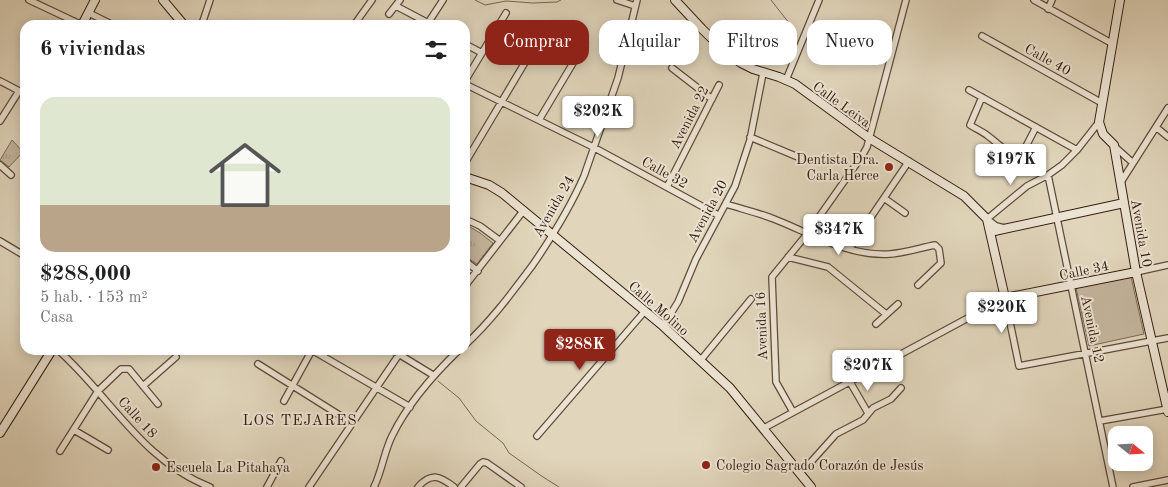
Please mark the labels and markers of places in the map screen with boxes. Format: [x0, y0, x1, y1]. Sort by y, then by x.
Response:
pin: $202K [563, 96, 633, 138]
pin: $197K [976, 144, 1046, 186]
place label: Dentista Dra. Carla Herce [796, 153, 879, 183]
marker: Dentista Dra. Carla Herce [883, 161, 895, 173]
pin: $347K [804, 214, 874, 256]
pin: $220K [967, 292, 1037, 334]
pin: $288K [545, 328, 615, 371]
pin: $207K [833, 350, 903, 392]
marker: Colegio Sagrado Corazón de Jesús [700, 459, 712, 471]
place label: Colegio Sagrado Corazón de Jesús [716, 459, 924, 473]
marker: Escuela La Pitahaya [150, 461, 162, 473]
place label: Escuela La Pitahaya [166, 461, 290, 475]

